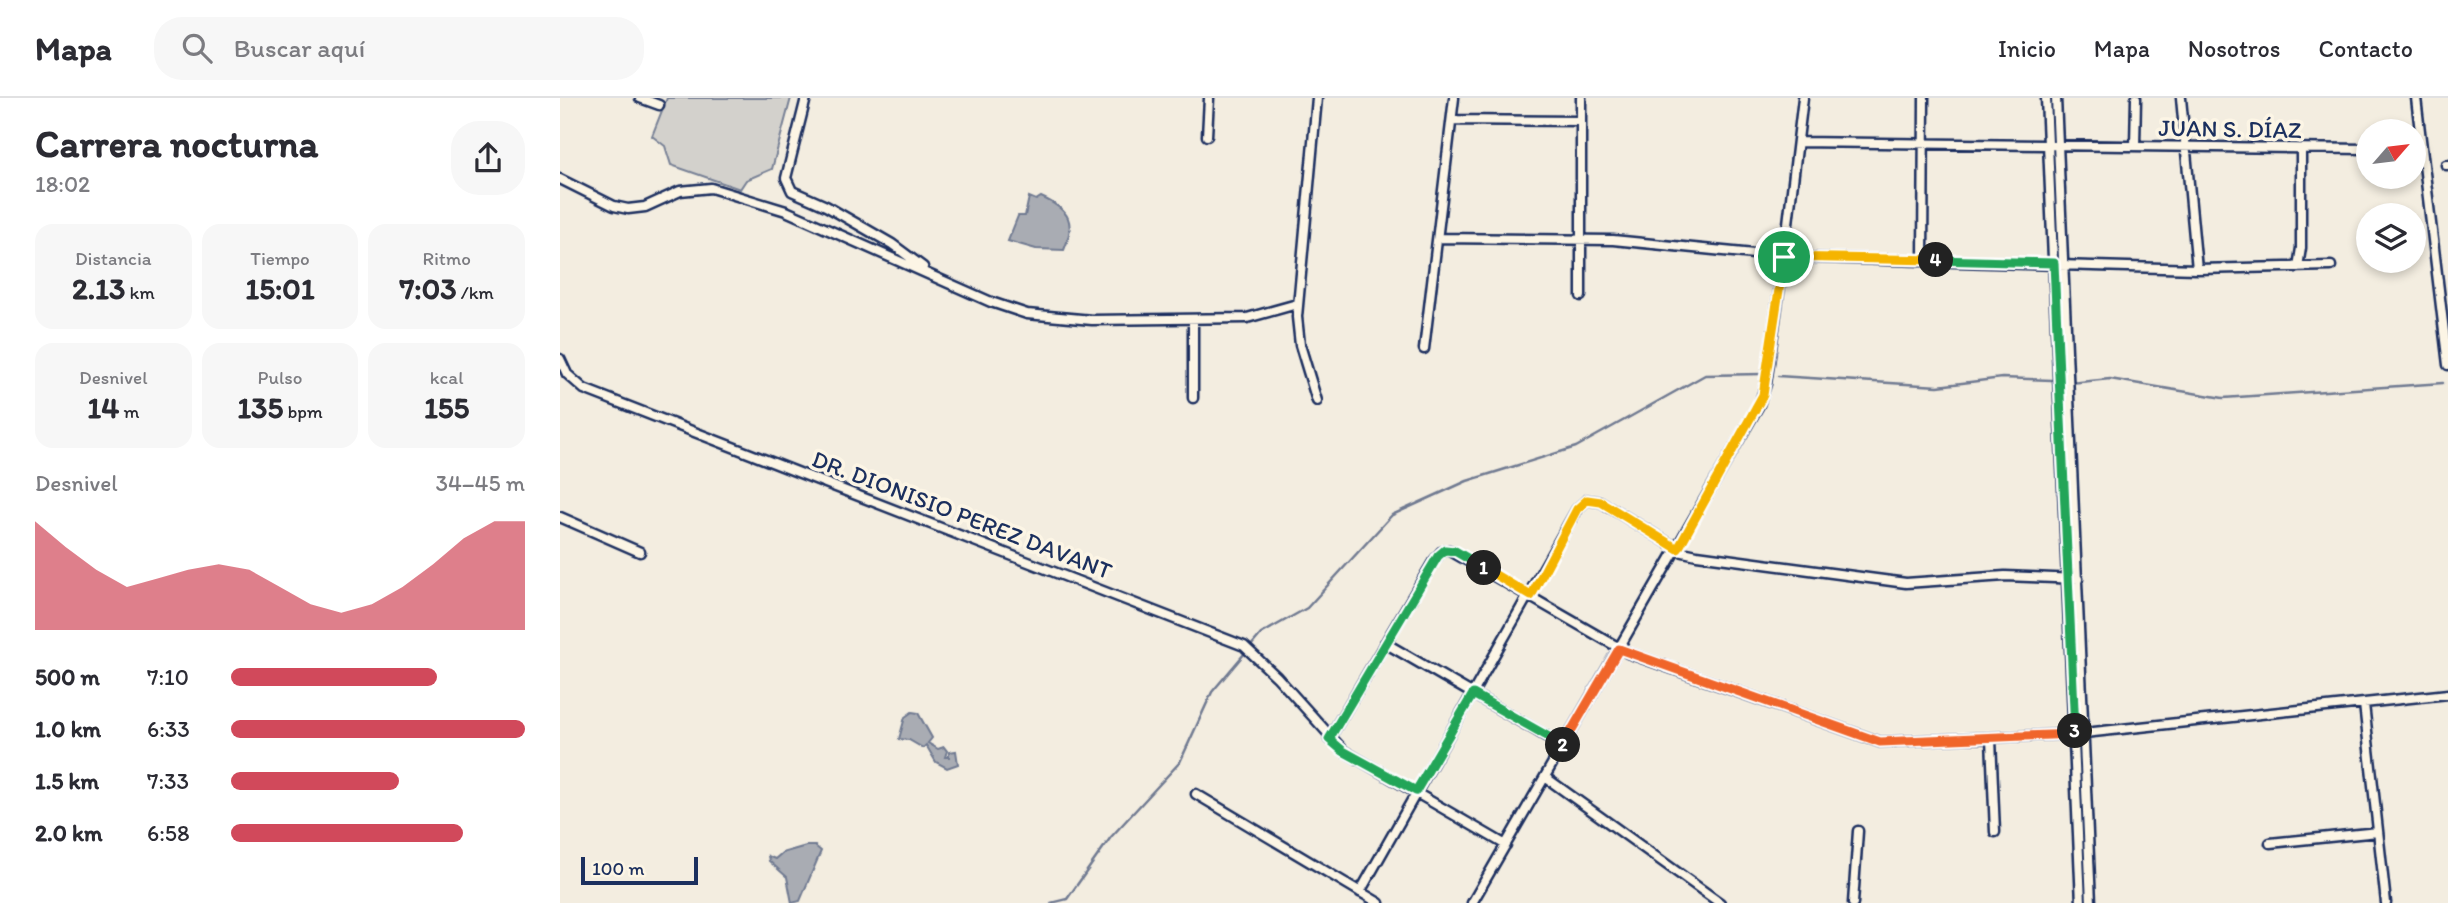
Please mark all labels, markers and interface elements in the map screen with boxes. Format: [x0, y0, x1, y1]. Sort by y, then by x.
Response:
search box [154, 17, 644, 80]
text: Mapa [35, 29, 112, 68]
icon: search [178, 29, 216, 67]
text: Buscar aquí [234, 32, 365, 64]
text: Inicio [1998, 34, 2056, 63]
text: Mapa [2094, 34, 2150, 63]
text: Nosotros [2188, 34, 2280, 63]
text: Contacto [2318, 34, 2413, 63]
street label: JUAN S. DÍAZ [2158, 113, 2302, 144]
north arrow [2356, 119, 2426, 189]
map controls [2356, 119, 2426, 273]
text: Carrera nocturna [35, 121, 318, 167]
button: share [451, 121, 525, 195]
text: 18:02 [35, 170, 90, 198]
button: layers [2356, 203, 2426, 273]
pin [1754, 227, 1814, 287]
icon: arrive [1765, 238, 1803, 276]
pin: 4 [1918, 242, 1954, 278]
text: Distancia [75, 247, 152, 270]
text: Tiempo [250, 247, 310, 270]
text: Ritmo [422, 247, 471, 270]
text: 4 [1930, 248, 1941, 271]
text: 2.13 [72, 270, 125, 307]
text: 15:01 [245, 270, 315, 307]
text: 7:03 [399, 270, 456, 307]
text: km [125, 281, 155, 304]
text: /km [456, 281, 494, 304]
text: Desnivel [79, 366, 148, 389]
text: Pulso [258, 366, 302, 389]
text: kcal [430, 366, 464, 389]
text: 14 [87, 389, 119, 426]
text: 135 [237, 389, 283, 426]
text: 155 [424, 389, 469, 426]
text: m [119, 400, 139, 423]
text: bpm [283, 400, 323, 423]
street label: DR. DIONISIO PEREZ DAVANT [808, 444, 1117, 585]
text: Desnivel [35, 469, 118, 497]
text: 34–45 m [435, 469, 525, 497]
pin: 1 [1466, 550, 1502, 586]
text: 1 [1479, 556, 1488, 579]
text: 500 m [35, 663, 100, 691]
text: 7:10 [147, 663, 189, 691]
pin: 3 [2058, 714, 2092, 748]
text: 1.0 km [35, 715, 101, 743]
text: 6:33 [147, 715, 190, 743]
text: 3 [2069, 719, 2080, 742]
pin: 2 [1546, 728, 1580, 762]
text: 2 [1558, 733, 1568, 756]
text: 1.5 km [35, 767, 99, 795]
text: 7:33 [147, 767, 189, 795]
text: 2.0 km [35, 819, 103, 847]
text: 6:58 [147, 819, 189, 847]
scale bar [581, 854, 698, 886]
text: 100 m [592, 857, 644, 880]

